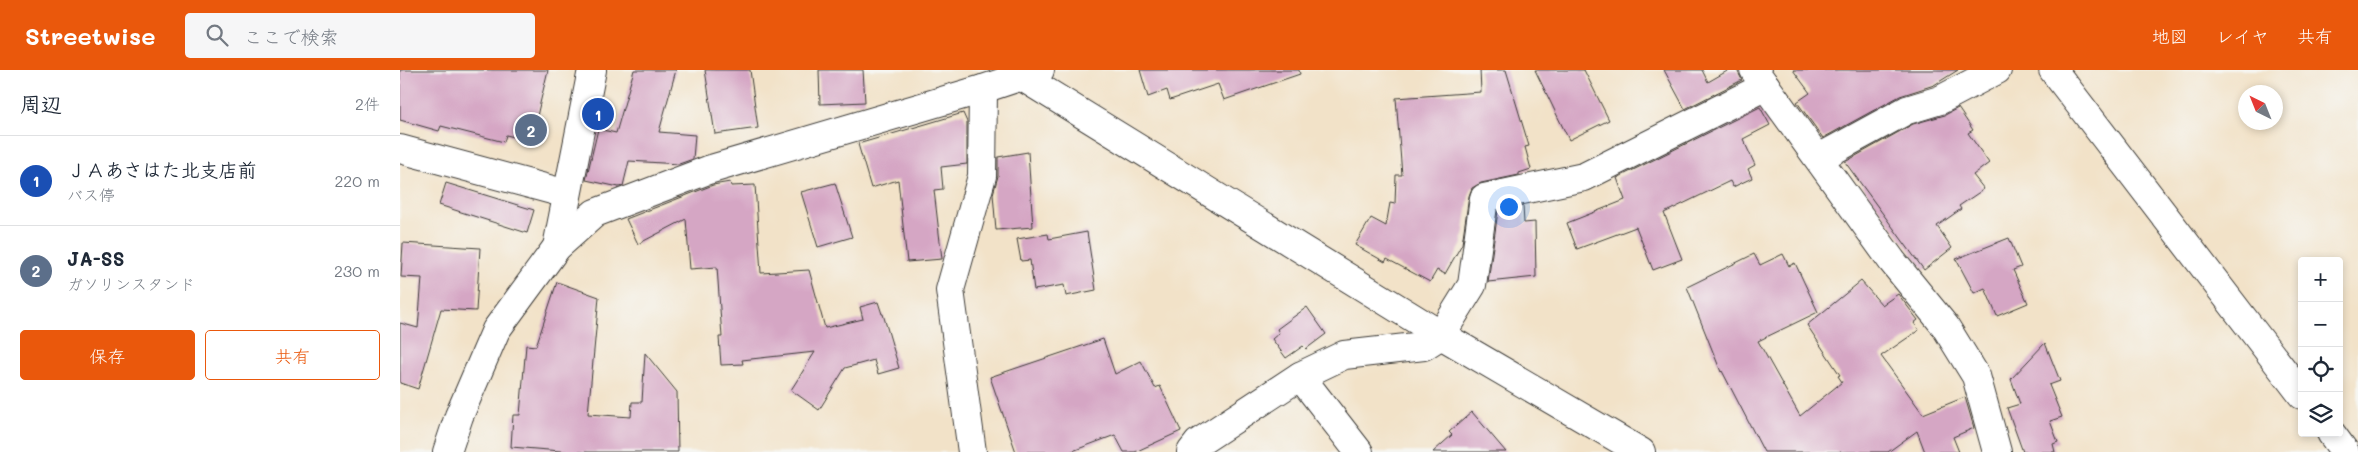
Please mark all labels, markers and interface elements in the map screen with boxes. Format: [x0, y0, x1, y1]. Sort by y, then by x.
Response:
search box [185, 13, 535, 58]
text: Streetwise [25, 20, 155, 51]
icon: search [203, 21, 231, 49]
text: ここで検索 [243, 24, 338, 49]
text: 地図 [2152, 24, 2188, 48]
text: レイヤ [2216, 24, 2269, 48]
text: 共有 [2297, 24, 2333, 48]
north arrow [2238, 85, 2283, 130]
text: 周辺 [20, 90, 62, 117]
text: 2件 [355, 93, 380, 114]
pin: 1 [582, 95, 614, 133]
pin: 2 [515, 111, 547, 149]
text: ＪＡあさはた北支店前 [67, 157, 256, 182]
text: 1 [32, 170, 40, 191]
text: 220 m [334, 170, 380, 191]
text: バス停 [67, 184, 115, 205]
your location [1496, 194, 1522, 220]
text: JA-SS [67, 246, 125, 271]
map controls [2298, 257, 2343, 437]
button: + [2298, 257, 2343, 302]
text: 2 [32, 260, 40, 281]
text: 230 m [334, 260, 380, 281]
text: ガソリンスタンド [67, 273, 195, 294]
button: − [2298, 302, 2343, 347]
button: 保存 [20, 330, 195, 380]
button: 共有 [205, 330, 380, 380]
button: locate [2298, 347, 2343, 392]
button: layers [2298, 392, 2343, 437]

